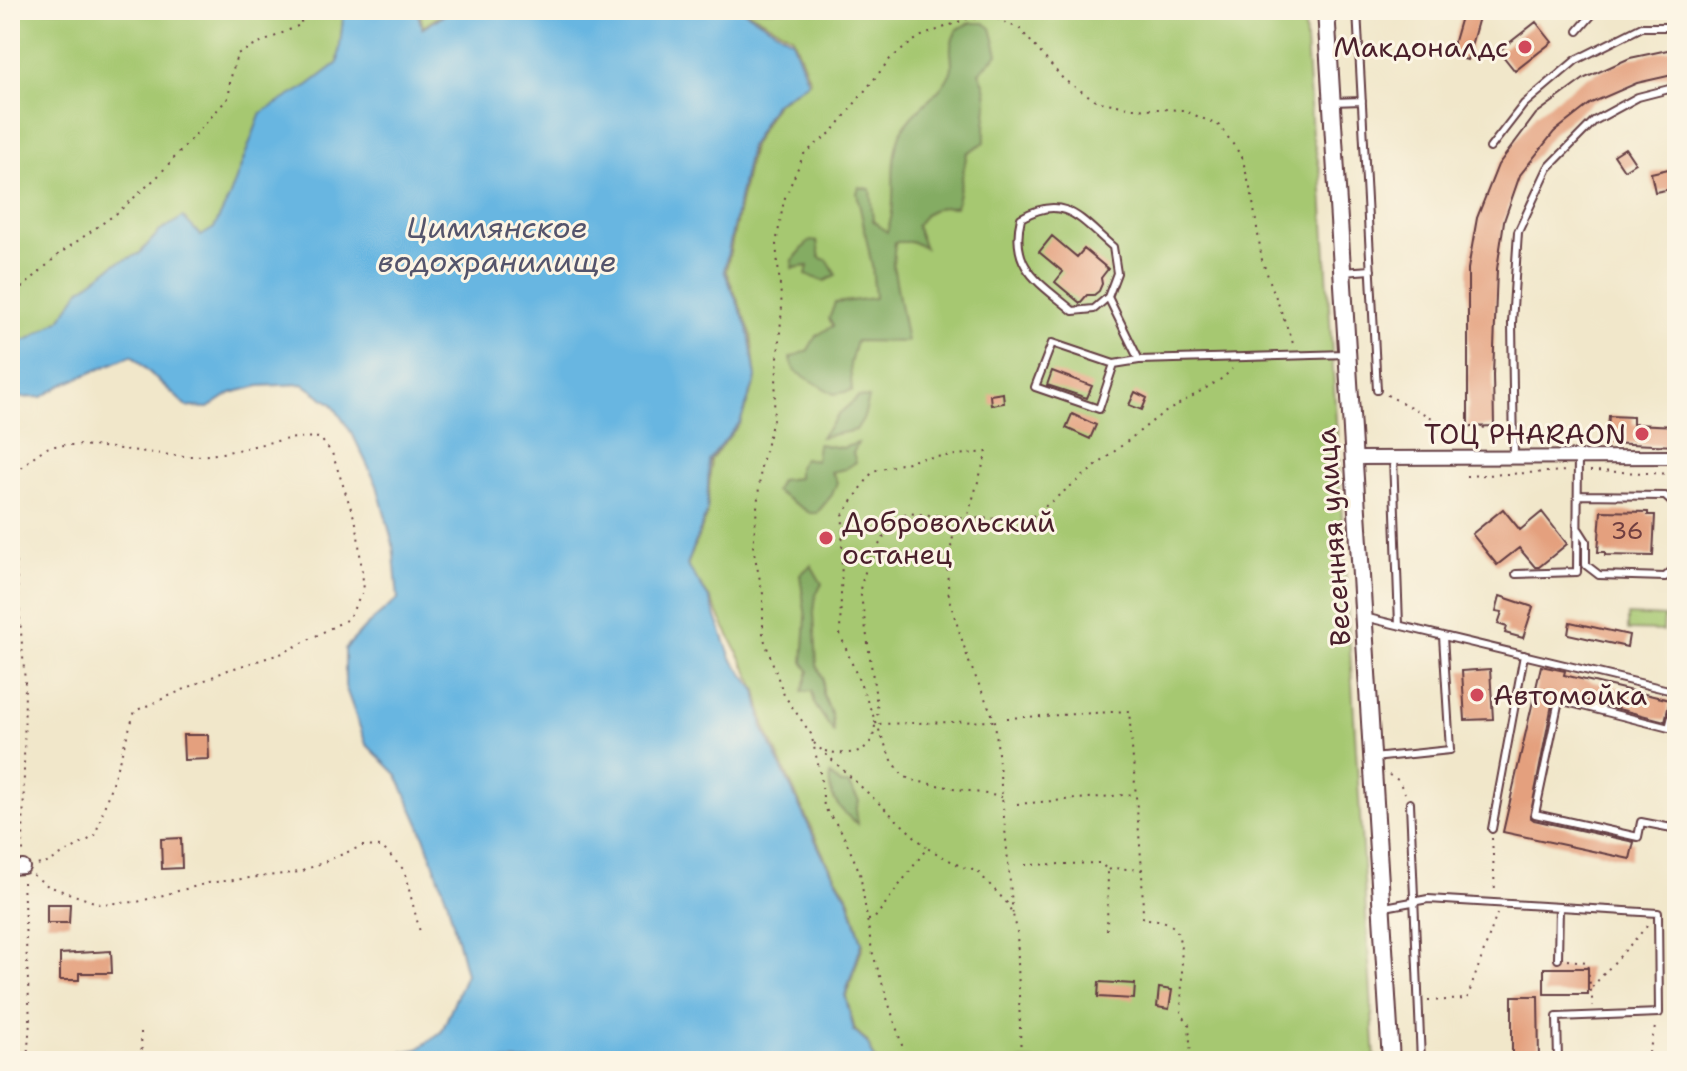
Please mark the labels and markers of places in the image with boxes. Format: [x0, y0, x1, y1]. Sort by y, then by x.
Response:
place label: Макдоналдс [1333, 28, 1509, 66]
marker: Макдоналдс [1516, 38, 1534, 56]
place label: ТОЦ PHARAON [1424, 415, 1626, 453]
marker: ТОЦ PHARAON [1633, 425, 1651, 443]
place label: Добровольский останец [842, 503, 1055, 573]
marker: Добровольский останец [817, 529, 835, 547]
place label: Автомойка [1493, 676, 1647, 714]
marker: Автомойка [1468, 686, 1486, 704]

